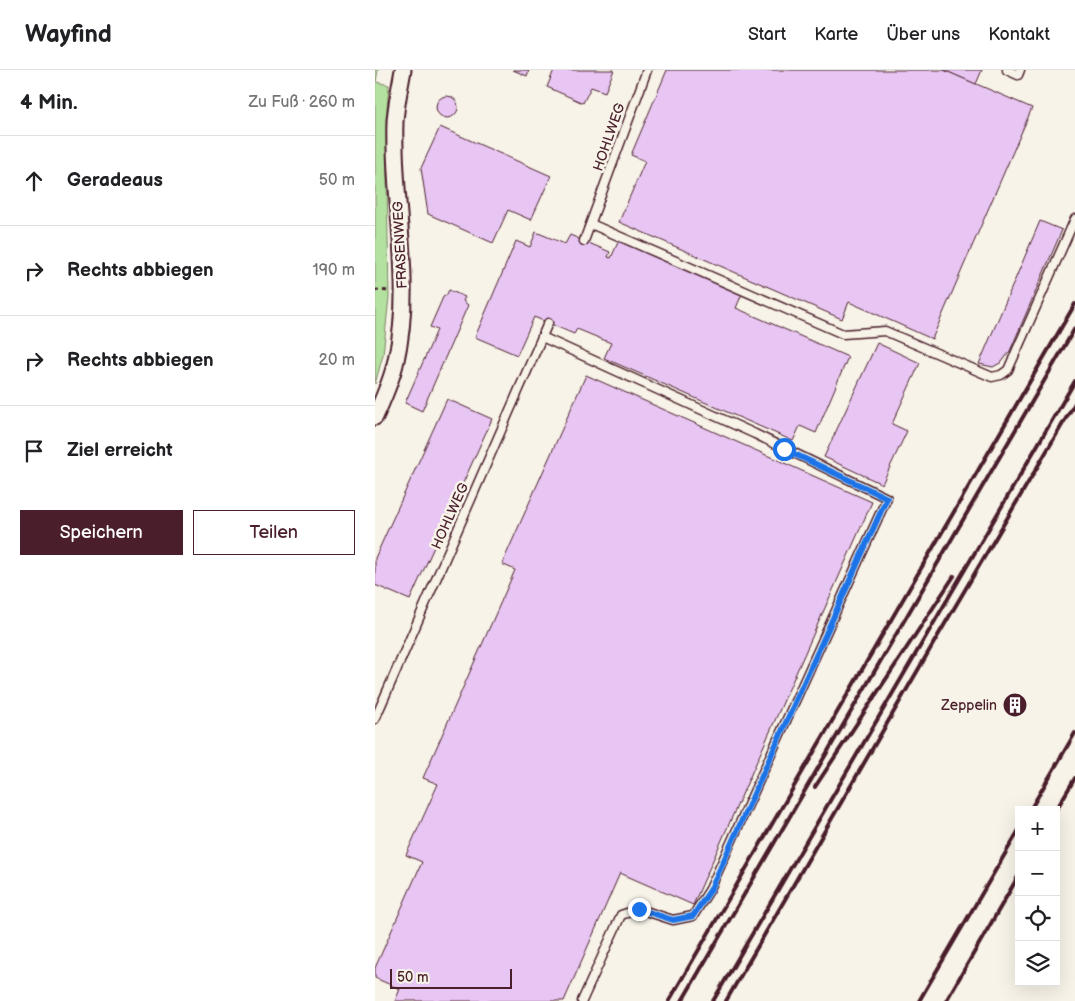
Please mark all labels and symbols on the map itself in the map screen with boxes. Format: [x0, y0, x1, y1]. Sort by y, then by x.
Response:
street label: HOHLWEG [589, 100, 629, 173]
street label: FRASENWEG [389, 200, 411, 289]
route start [773, 438, 796, 461]
street label: HOHLWEG [428, 480, 472, 552]
building icon: Zeppelin [1002, 692, 1028, 718]
place label: Zeppelin [940, 697, 997, 714]
route end [628, 898, 651, 921]
scale bar [390, 966, 513, 989]

